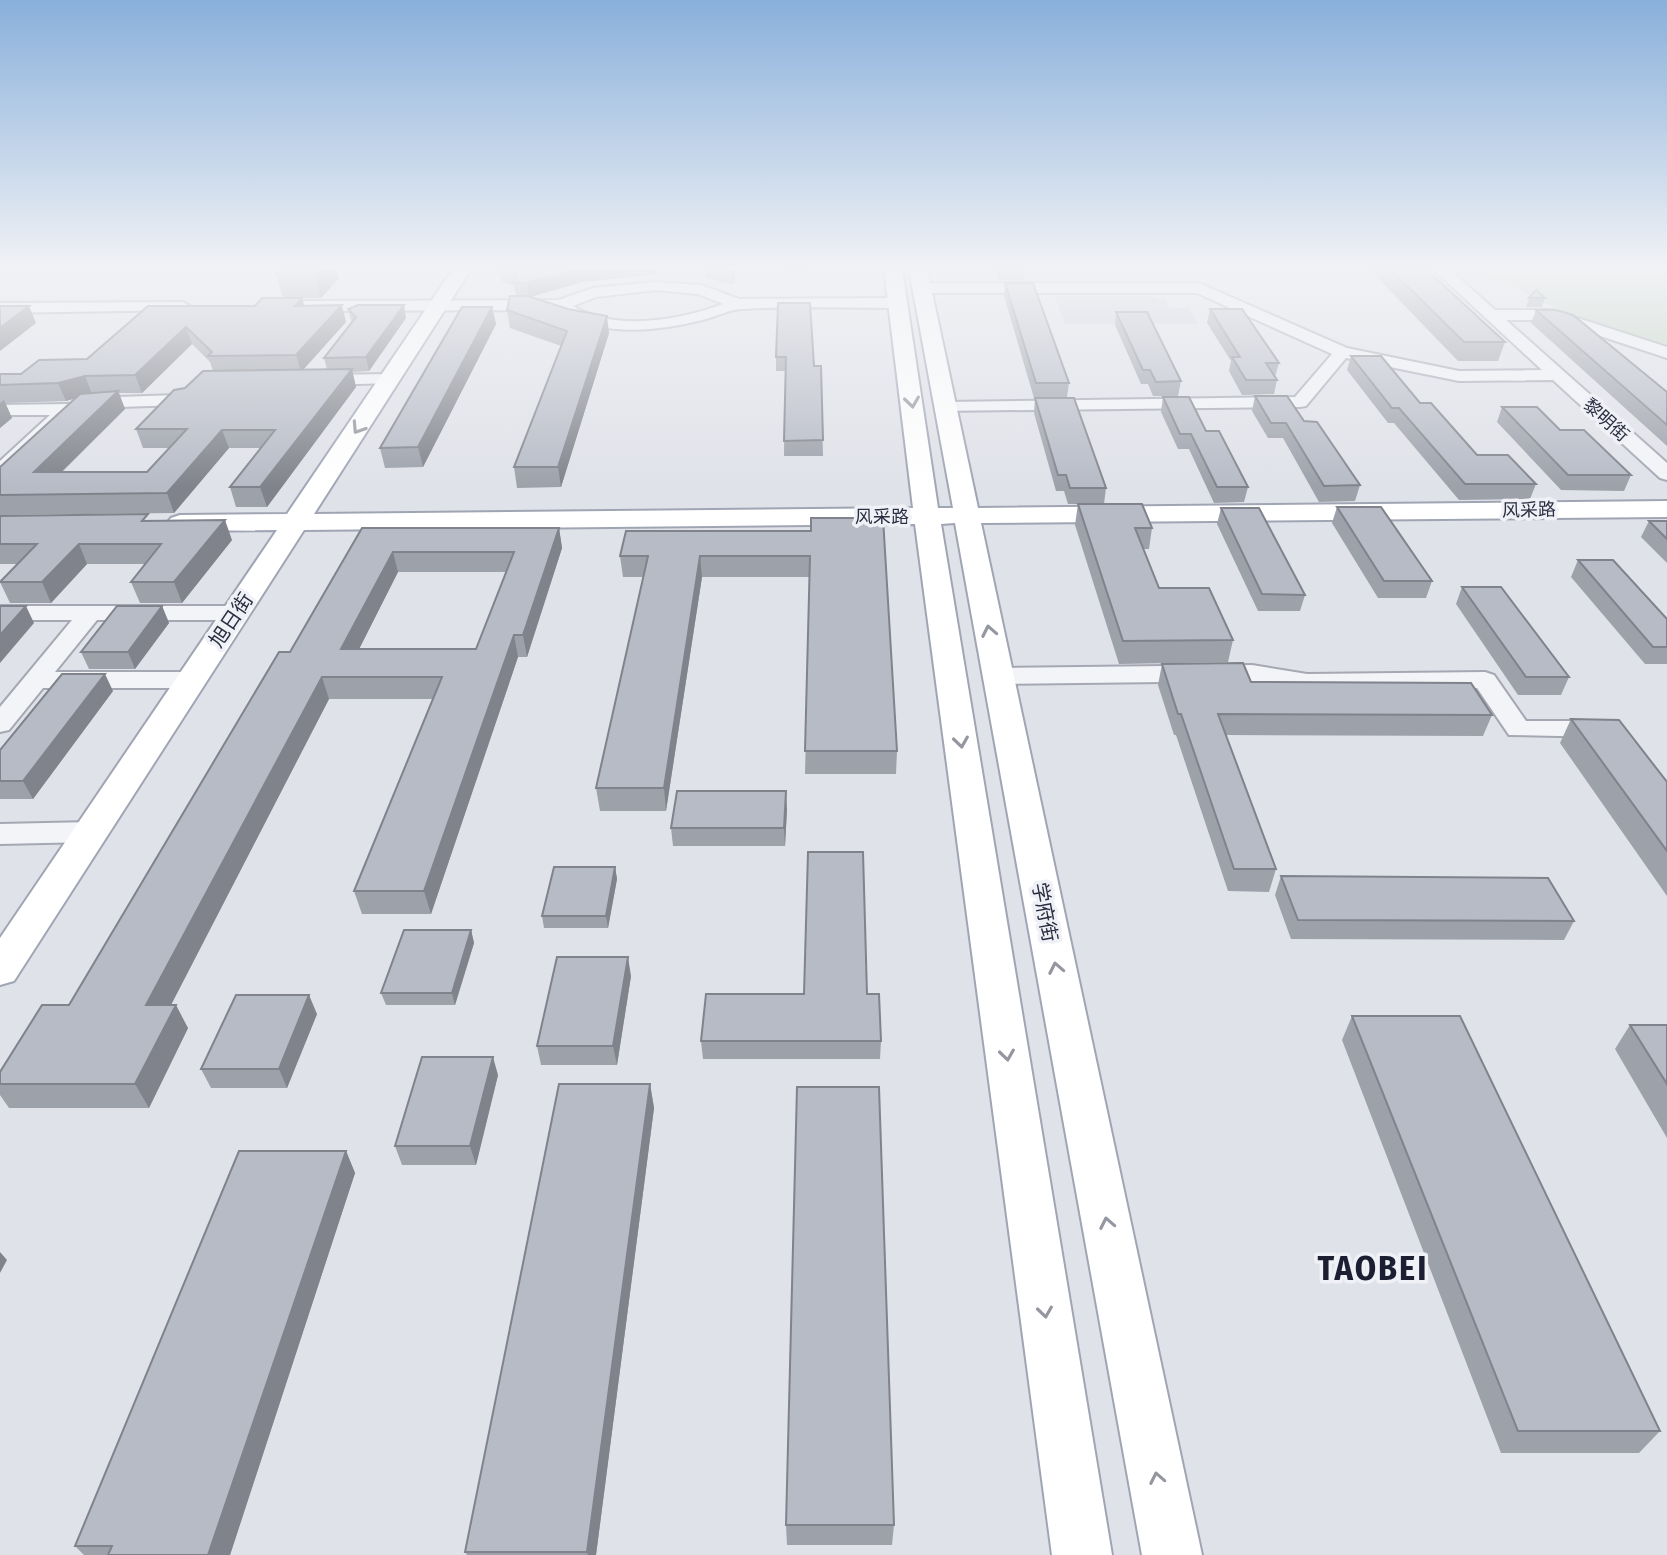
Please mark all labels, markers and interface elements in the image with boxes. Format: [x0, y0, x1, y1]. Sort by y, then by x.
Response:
street label: 黎明街 [1579, 394, 1633, 446]
one-way arrow [903, 396, 920, 409]
one-way arrow [353, 420, 368, 434]
street label: 风采路 [1502, 499, 1556, 521]
street label: 风采路 [855, 506, 909, 528]
street label: 旭日街 [204, 588, 258, 652]
one-way arrow [981, 625, 998, 638]
one-way arrow [952, 735, 969, 749]
street label: 学府街 [1027, 880, 1063, 944]
one-way arrow [1048, 962, 1065, 976]
one-way arrow [998, 1048, 1015, 1062]
one-way arrow [1099, 1217, 1116, 1230]
district label: TAOBEI [1318, 1248, 1428, 1289]
one-way arrow [1036, 1305, 1053, 1319]
one-way arrow [1149, 1472, 1166, 1486]

